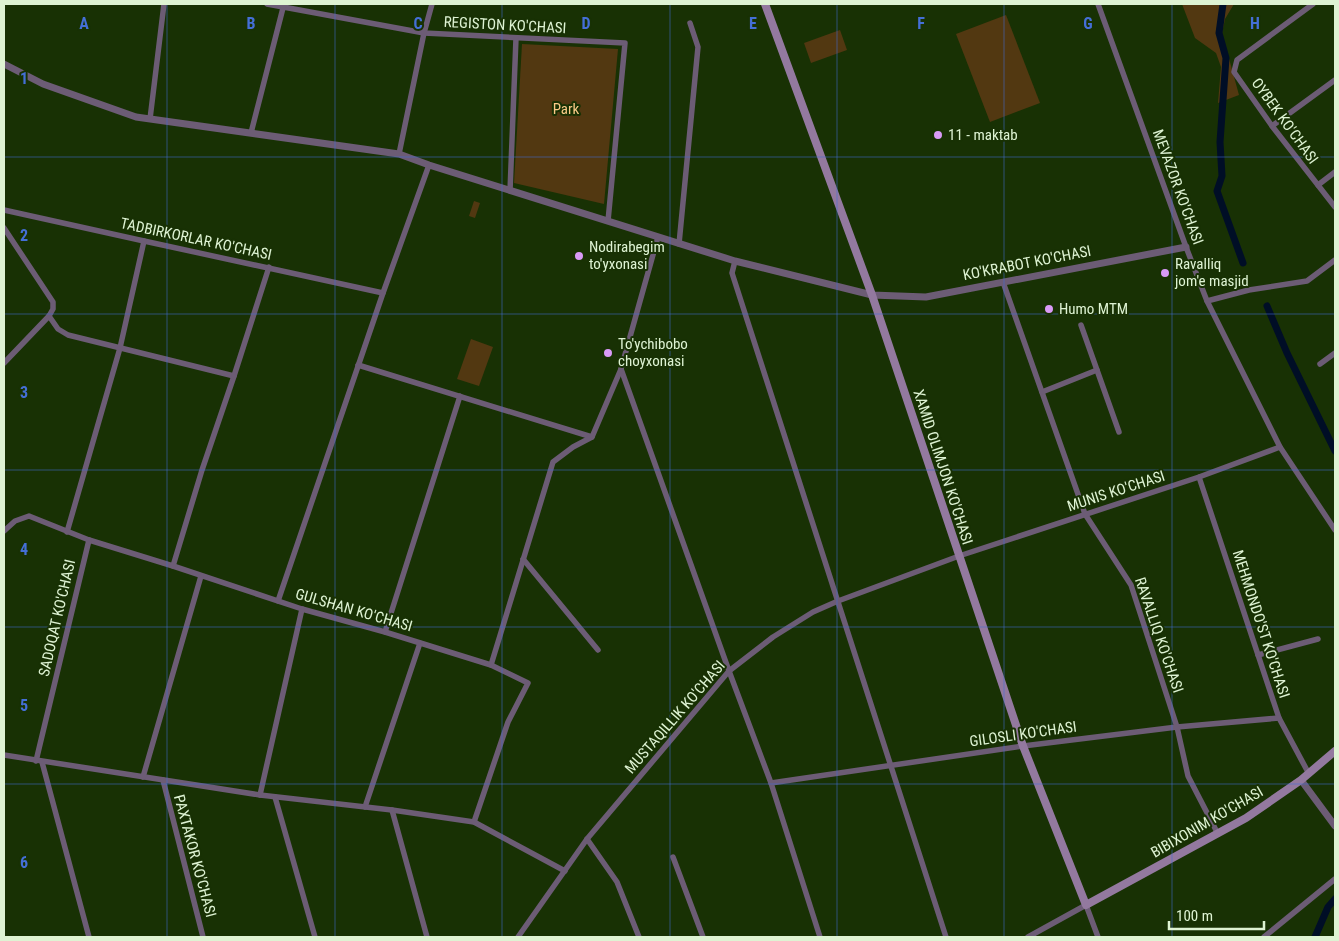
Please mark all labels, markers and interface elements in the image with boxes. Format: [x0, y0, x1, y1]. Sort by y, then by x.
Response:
street label: REGISTON KO'CHASI [443, 13, 567, 37]
text: A [79, 14, 89, 33]
text: B [247, 14, 256, 33]
text: C [413, 14, 423, 33]
text: D [581, 14, 591, 33]
text: E [749, 14, 757, 33]
text: F [917, 14, 925, 33]
text: G [1083, 14, 1093, 33]
text: H [1250, 14, 1260, 33]
text: 1 [20, 69, 28, 88]
street label: OYBEK KO'CHASI [1248, 75, 1322, 167]
park label: Park [553, 100, 580, 118]
place label: 11 - maktab [948, 126, 1018, 144]
street label: MEVAZOR KO'CHASI [1149, 127, 1207, 247]
marker: 11 - maktab [932, 129, 944, 141]
street label: TADBIRKORLAR KO'CHASI [119, 214, 273, 264]
text: 2 [20, 226, 28, 245]
place label: Nodirabegim to'yxonasi [589, 238, 665, 273]
street label: KO'KRABOT KO'CHASI [961, 242, 1093, 284]
marker: Nodirabegim to'yxonasi [573, 250, 585, 262]
place label: Ravalliq jom'e masjid [1174, 255, 1249, 290]
marker: Ravalliq jom'e masjid [1159, 267, 1171, 279]
place label: Humo MTM [1059, 300, 1128, 318]
marker: Humo MTM [1043, 303, 1055, 315]
place label: To'ychibobo choyxonasi [618, 335, 688, 370]
marker: To'ychibobo choyxonasi [602, 347, 614, 359]
text: 3 [20, 383, 28, 402]
street label: XAMID OLIMJON KO'CHASI [909, 387, 977, 547]
street label: MUNIS KO'CHASI [1065, 467, 1167, 515]
text: 4 [20, 540, 28, 559]
street label: MEHMONDO'ST KO'CHASI [1229, 548, 1293, 700]
street label: SADOQAT KO'CHASI [35, 558, 79, 678]
street label: RAVALLIQ KO'CHASI [1131, 575, 1187, 695]
street label: GULSHAN KO'CHASI [293, 585, 415, 635]
street label: MUSTAQILLIK KO'CHASI [621, 657, 729, 777]
text: 5 [20, 696, 28, 715]
street label: GILOSLI KO'CHASI [968, 718, 1078, 750]
street label: BIBIXONIM KO'CHASI [1148, 783, 1266, 861]
street label: PAXTAKOR KO'CHASI [170, 793, 220, 919]
text: 6 [20, 853, 28, 872]
scale bar [1169, 898, 1264, 930]
text: 100 m [1176, 907, 1213, 925]

